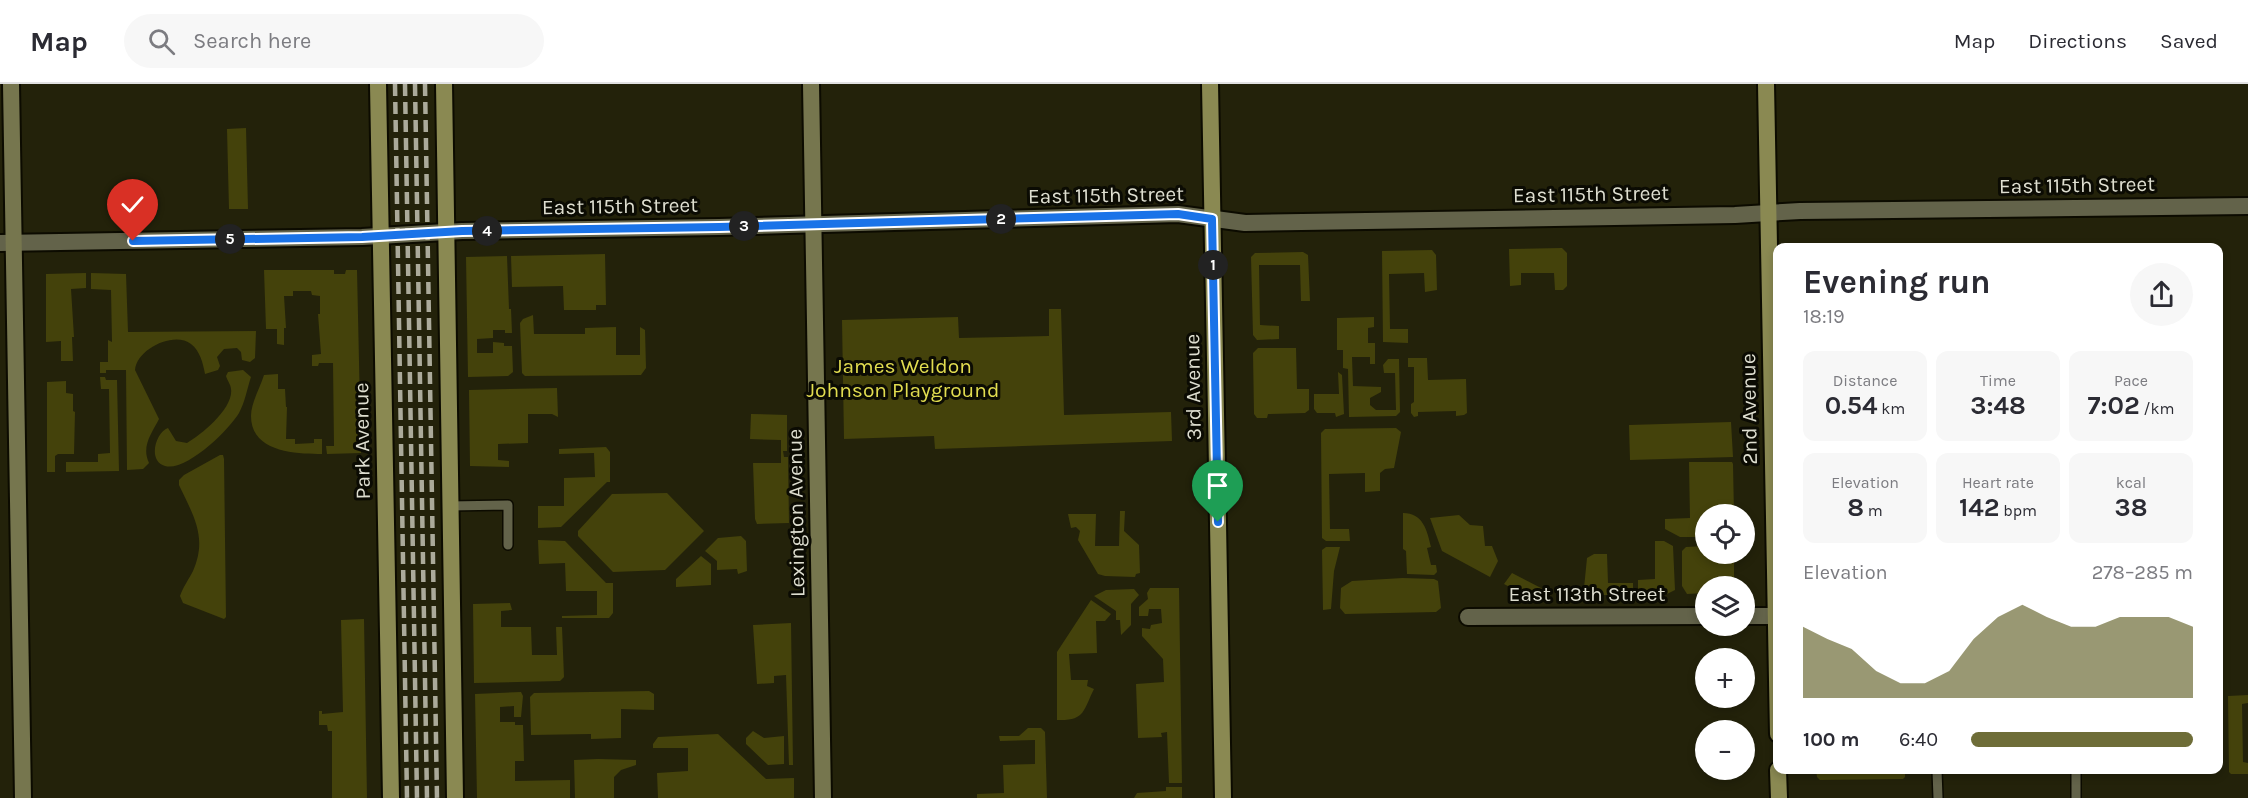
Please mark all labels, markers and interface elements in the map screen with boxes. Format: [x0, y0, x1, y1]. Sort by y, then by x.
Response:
search box [124, 14, 544, 68]
text: Map [30, 25, 88, 58]
icon: search [145, 25, 178, 58]
text: Search here [193, 28, 311, 54]
text: Map [1954, 29, 1995, 53]
text: Directions [2028, 29, 2127, 53]
text: Saved [2160, 29, 2218, 53]
street label: East 115th Street [1999, 172, 2155, 198]
pin [107, 179, 158, 241]
street label: East 115th Street [1513, 181, 1669, 207]
street label: East 115th Street [1028, 182, 1184, 208]
icon: check [116, 188, 149, 221]
street label: East 115th Street [542, 193, 698, 219]
pin: 2 [986, 204, 1016, 234]
text: 2 [996, 209, 1006, 228]
pin: 3 [729, 211, 759, 241]
pin: 4 [472, 216, 502, 246]
text: 3 [739, 216, 749, 235]
text: 4 [482, 221, 492, 240]
pin: 5 [215, 224, 245, 254]
text: 5 [225, 229, 235, 248]
pin: 1 [1198, 250, 1228, 280]
text: 1 [1210, 255, 1216, 274]
text: Evening run [1803, 263, 1991, 301]
button: share [2130, 263, 2193, 326]
text: 18:19 [1803, 305, 1845, 328]
street label: 3rd Avenue [1180, 334, 1206, 440]
street label: 2nd Avenue [1736, 353, 1762, 465]
park label: James Weldon Johnson Playground [807, 354, 999, 402]
text: Distance [1833, 371, 1897, 390]
text: Time [1980, 371, 2016, 390]
text: Pace [2114, 371, 2148, 390]
street label: Park Avenue [349, 382, 375, 500]
text: 0.54 [1825, 390, 1877, 421]
text: 3:48 [1970, 390, 2026, 421]
text: 7:02 [2088, 390, 2140, 421]
text: km [1877, 399, 1905, 418]
text: /km [2140, 399, 2174, 418]
street label: Lexington Avenue [783, 429, 809, 597]
pin [1192, 460, 1243, 522]
icon: arrive [1201, 469, 1234, 502]
text: Elevation [1831, 473, 1899, 492]
text: Heart rate [1962, 473, 2034, 492]
text: kcal [2116, 473, 2146, 492]
text: 8 [1847, 492, 1864, 523]
text: 142 [1959, 492, 1999, 523]
text: 38 [2115, 492, 2147, 523]
text: m [1864, 501, 1883, 520]
text: bpm [1999, 501, 2037, 520]
map controls [1695, 504, 1755, 780]
button: locate [1695, 504, 1755, 564]
text: Elevation [1803, 561, 1888, 584]
text: 278–285 m [2092, 561, 2193, 584]
button: layers [1695, 576, 1755, 636]
street label: East 113th Street [1509, 582, 1665, 606]
button: + [1695, 648, 1755, 708]
button: − [1695, 720, 1755, 780]
text: 100 m [1803, 728, 1859, 751]
text: 6:40 [1899, 728, 1938, 751]

